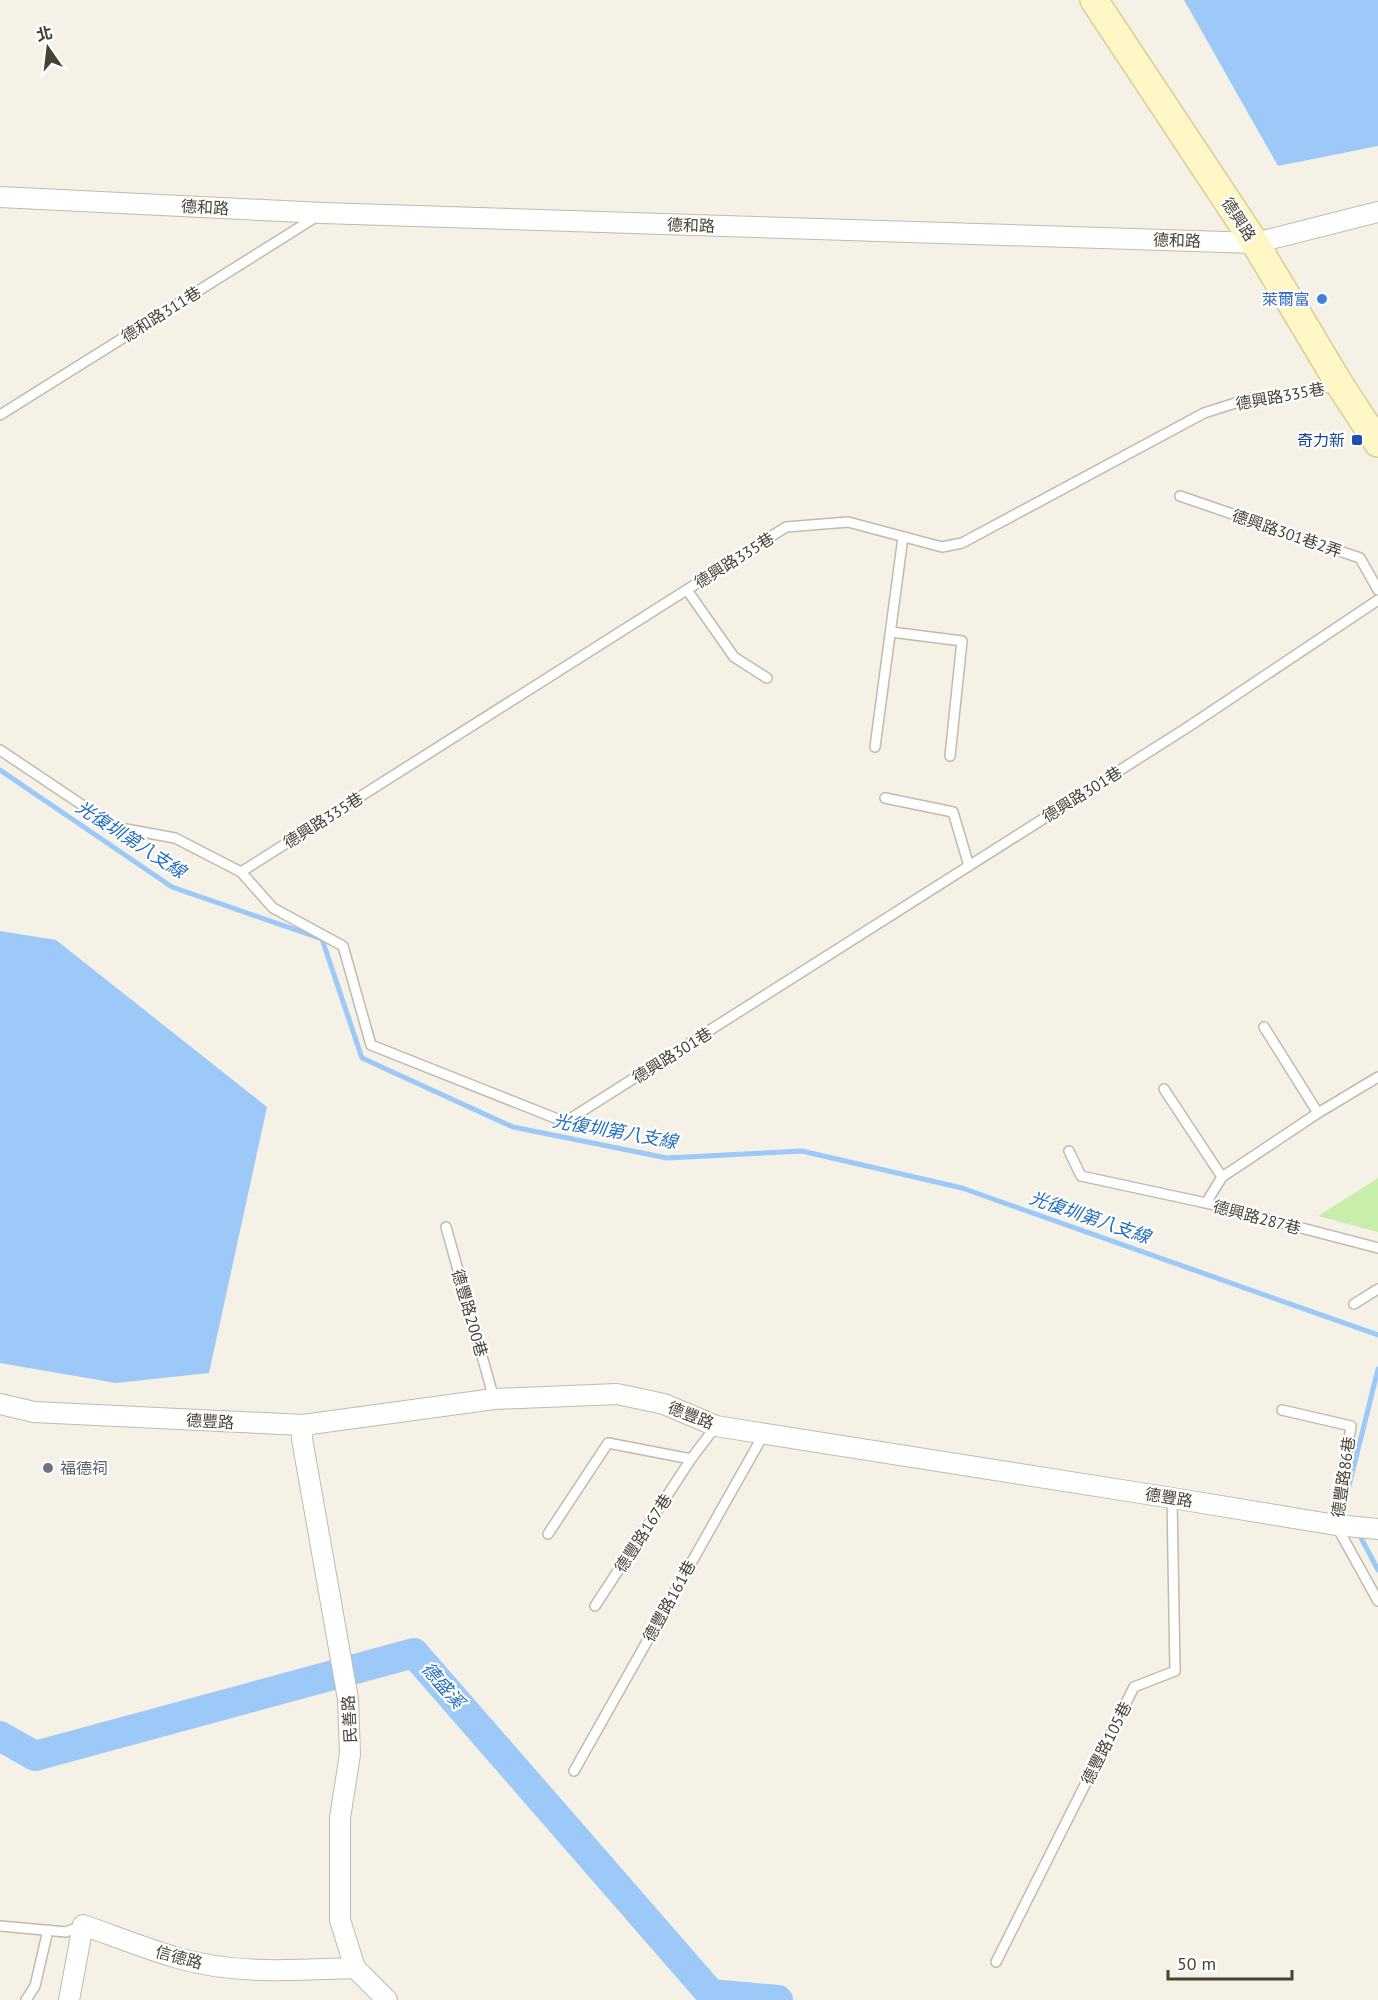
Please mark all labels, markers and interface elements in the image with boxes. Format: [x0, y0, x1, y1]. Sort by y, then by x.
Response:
north arrow [18, 18, 78, 78]
text: 北 [34, 22, 55, 45]
street label: 德興路 [1218, 193, 1260, 245]
street label: 德和路 [181, 196, 229, 218]
street label: 德和路 [667, 214, 715, 236]
street label: 德和路 [1153, 229, 1201, 251]
street label: 德和路311巷 [117, 282, 205, 346]
place label: 萊爾富 [1262, 289, 1310, 309]
marker: 萊爾富 [1315, 292, 1329, 306]
street label: 德興路335巷 [1234, 378, 1326, 414]
place label: 奇力新 [1297, 430, 1345, 450]
marker: 奇力新 [1350, 433, 1364, 447]
street label: 德興路301巷2弄 [1229, 505, 1345, 561]
street label: 德興路335巷 [690, 528, 778, 592]
street label: 德興路301巷 [1038, 762, 1126, 826]
street label: 德興路335巷 [279, 788, 367, 852]
water label: 光復圳第八支線 [72, 795, 192, 884]
street label: 德興路301巷 [628, 1023, 716, 1087]
water label: 光復圳第八支線 [551, 1109, 681, 1154]
water label: 光復圳第八支線 [1027, 1186, 1155, 1249]
street label: 德興路287巷 [1211, 1196, 1303, 1238]
street label: 德豐路200巷 [448, 1267, 492, 1359]
street label: 德豐路 [665, 1397, 717, 1433]
street label: 德豐路 [186, 1410, 234, 1432]
street label: 德豐路86巷 [1327, 1435, 1359, 1519]
place label: 福德祠 [60, 1458, 108, 1478]
marker: 福德祠 [41, 1461, 55, 1475]
street label: 德豐路 [1144, 1483, 1194, 1511]
street label: 德豐路167巷 [610, 1490, 676, 1576]
street label: 德豐路161巷 [638, 1557, 700, 1645]
water label: 德盛溪 [417, 1657, 471, 1715]
street label: 民善路 [338, 1695, 360, 1743]
street label: 德豐路105巷 [1077, 1698, 1135, 1788]
street label: 信德路 [153, 1941, 205, 1973]
scale bar [1168, 1943, 1292, 1981]
text: 50 m [1177, 1952, 1216, 1975]

